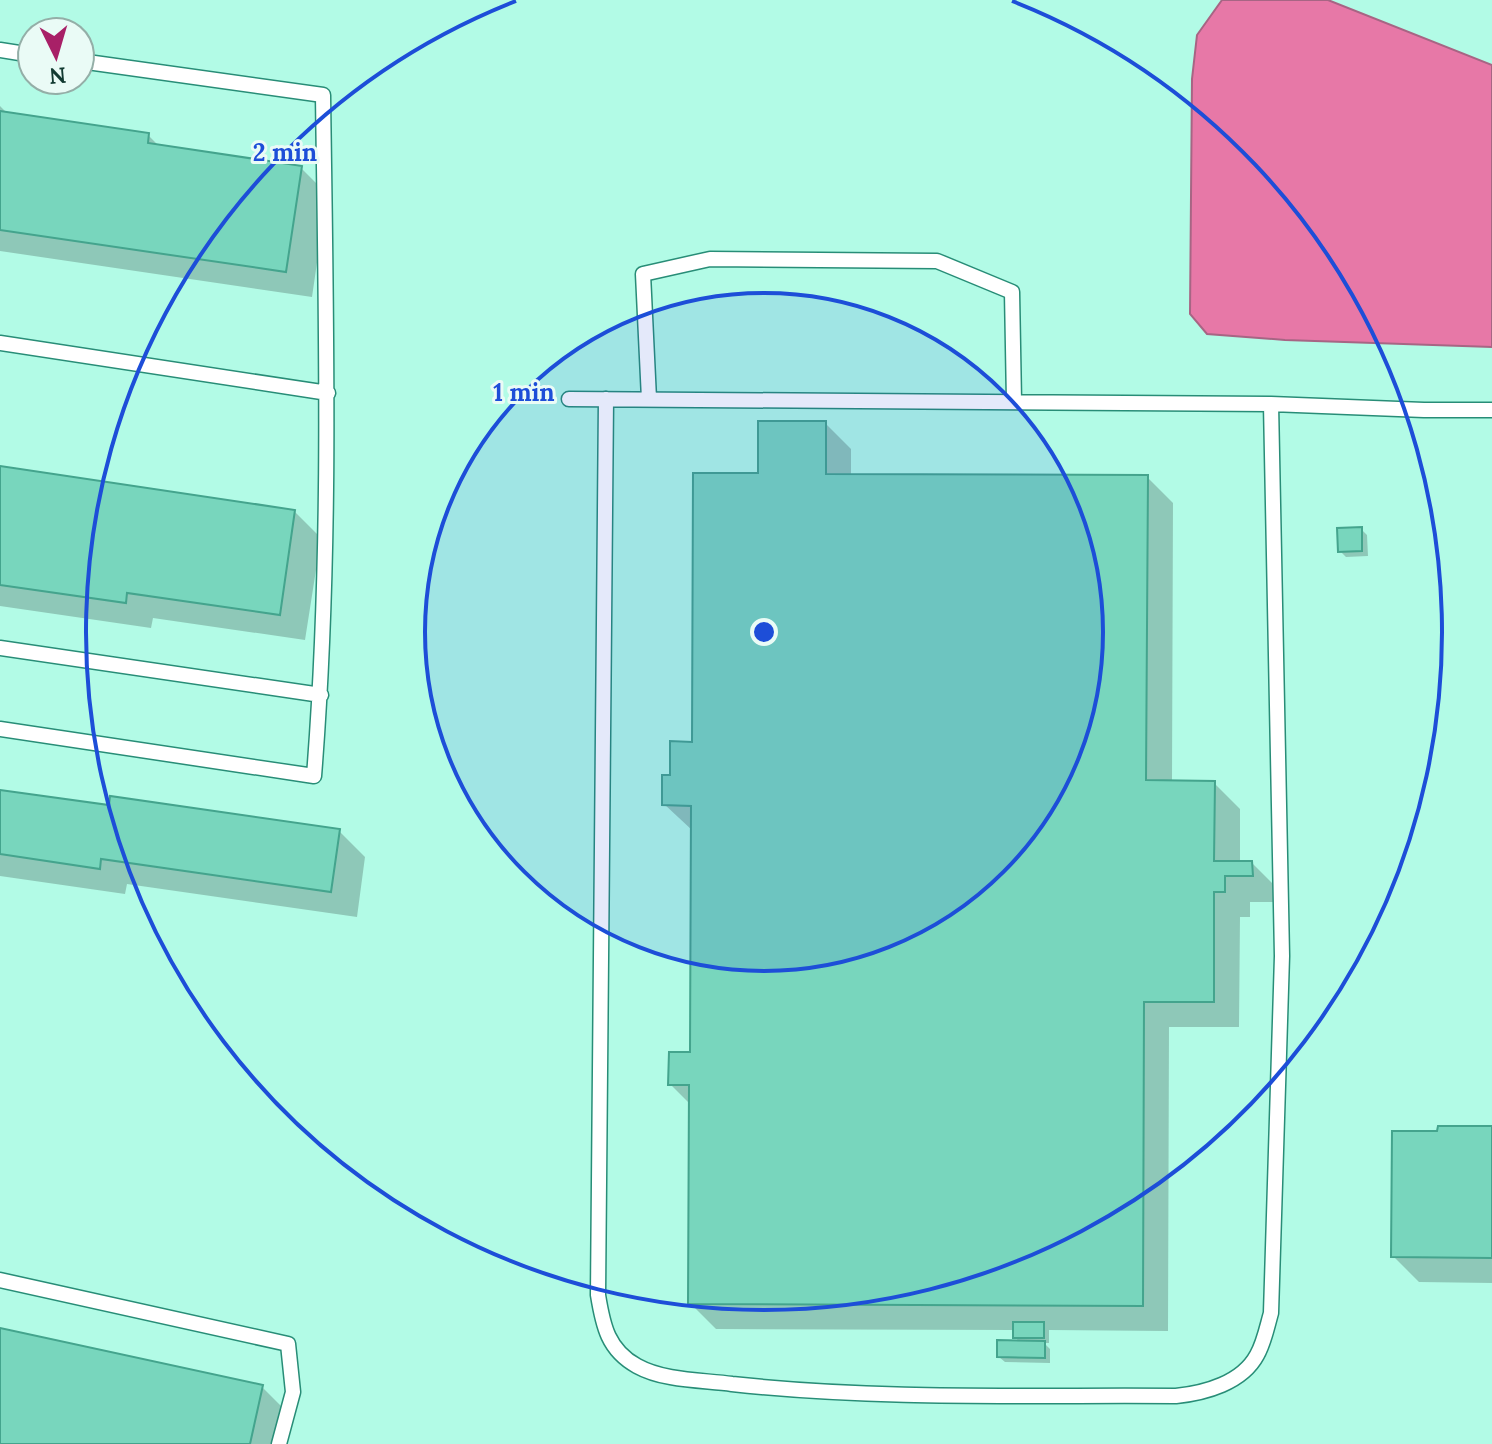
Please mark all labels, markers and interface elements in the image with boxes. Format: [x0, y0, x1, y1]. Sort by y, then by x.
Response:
north arrow [16, 16, 96, 96]
text: N [48, 61, 67, 91]
text: 2 min [253, 137, 317, 168]
text: 1 min [493, 377, 555, 408]
centre of rings [750, 618, 778, 646]

